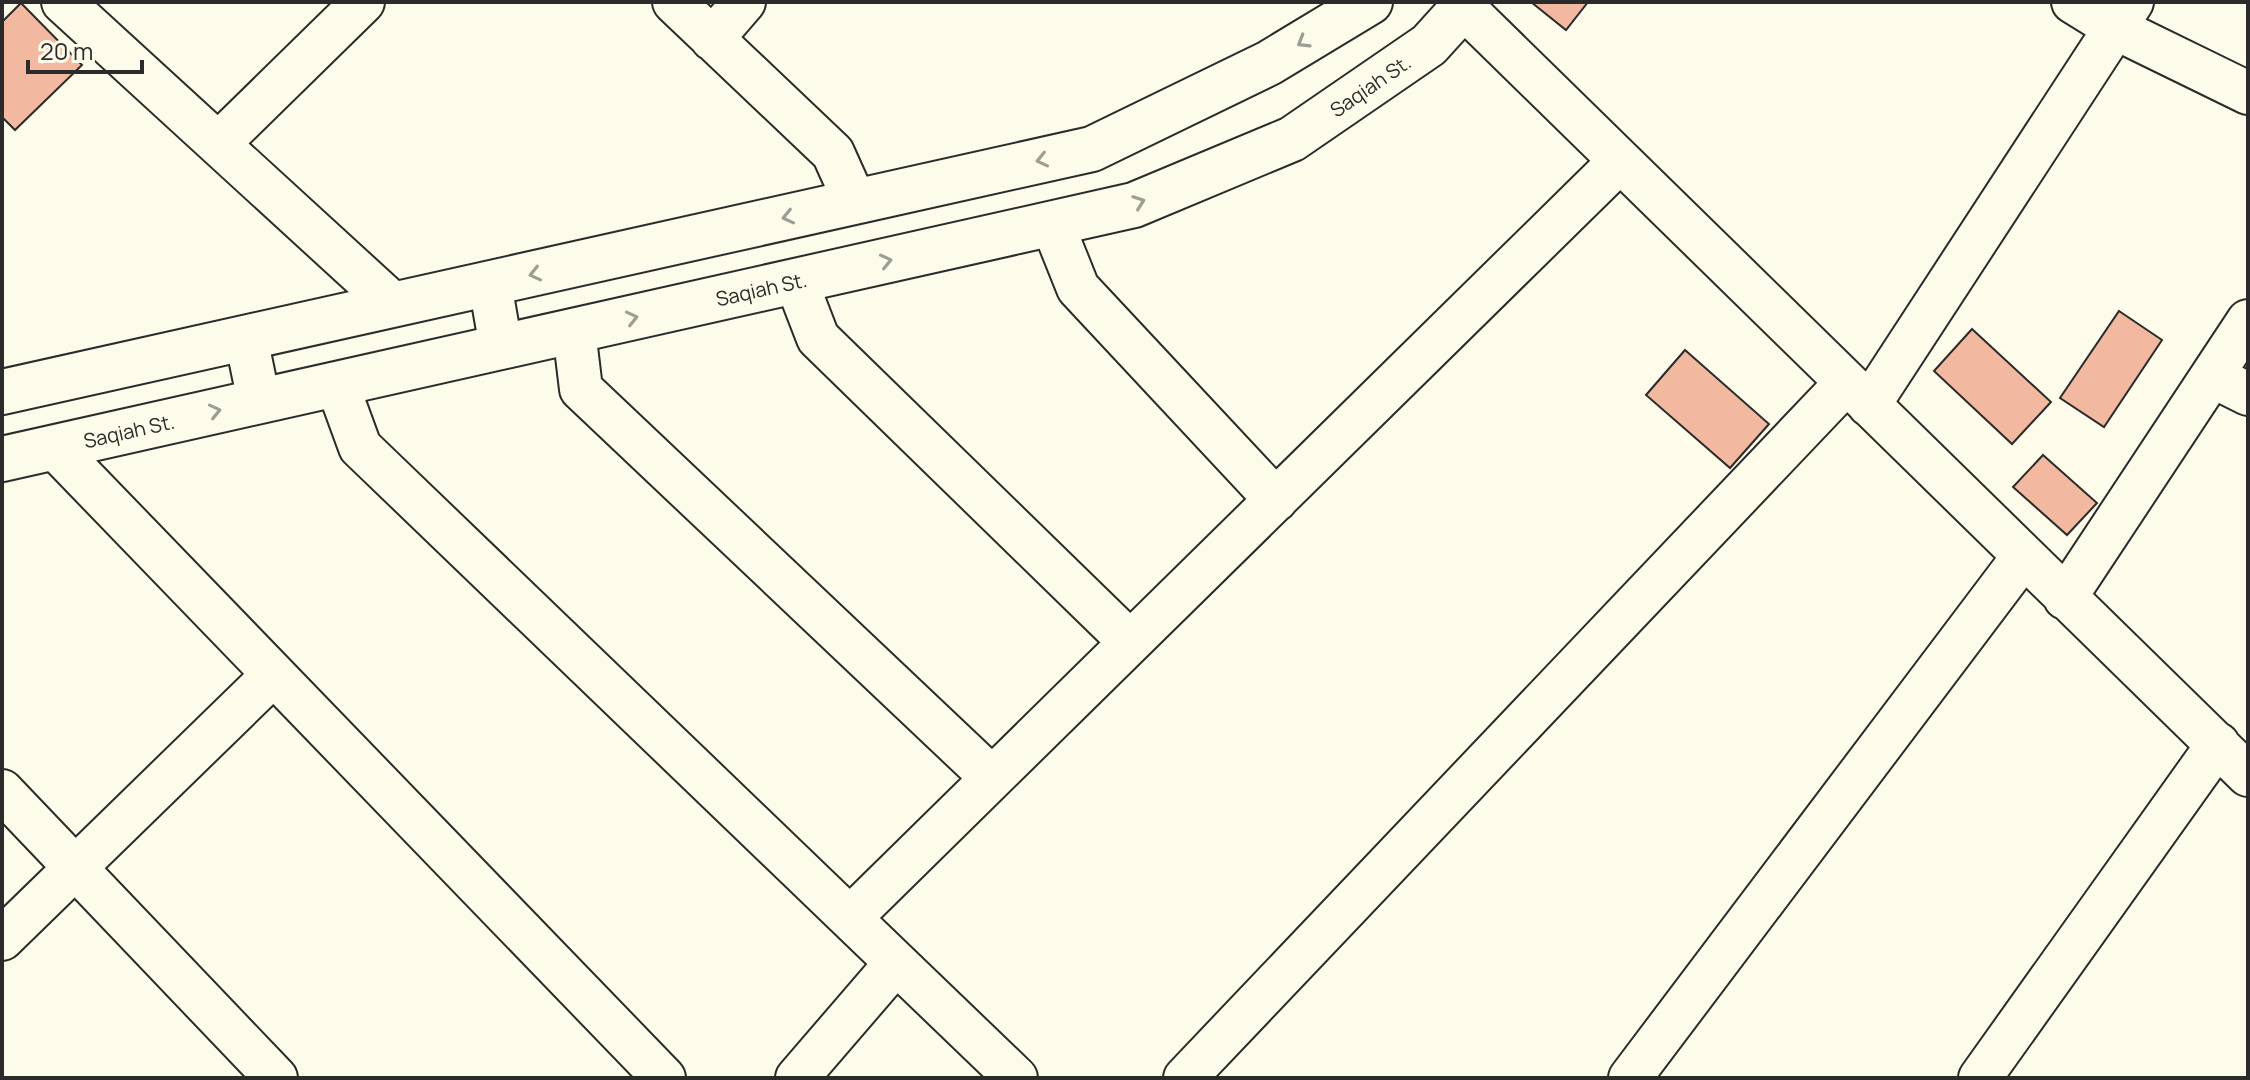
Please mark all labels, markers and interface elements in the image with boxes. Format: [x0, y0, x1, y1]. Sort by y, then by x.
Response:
scale bar [28, 24, 142, 74]
one-way arrow [1297, 33, 1312, 48]
text: 20 m [40, 34, 93, 67]
street label: Saqiah St. [1324, 48, 1416, 123]
one-way arrow [1036, 151, 1049, 168]
one-way arrow [1131, 195, 1145, 212]
one-way arrow [782, 208, 796, 225]
one-way arrow [879, 253, 892, 270]
one-way arrow [528, 265, 542, 282]
street label: Saqiah St. [713, 265, 809, 312]
one-way arrow [625, 310, 639, 327]
one-way arrow [207, 403, 221, 420]
street label: Saqiah St. [81, 407, 177, 454]

